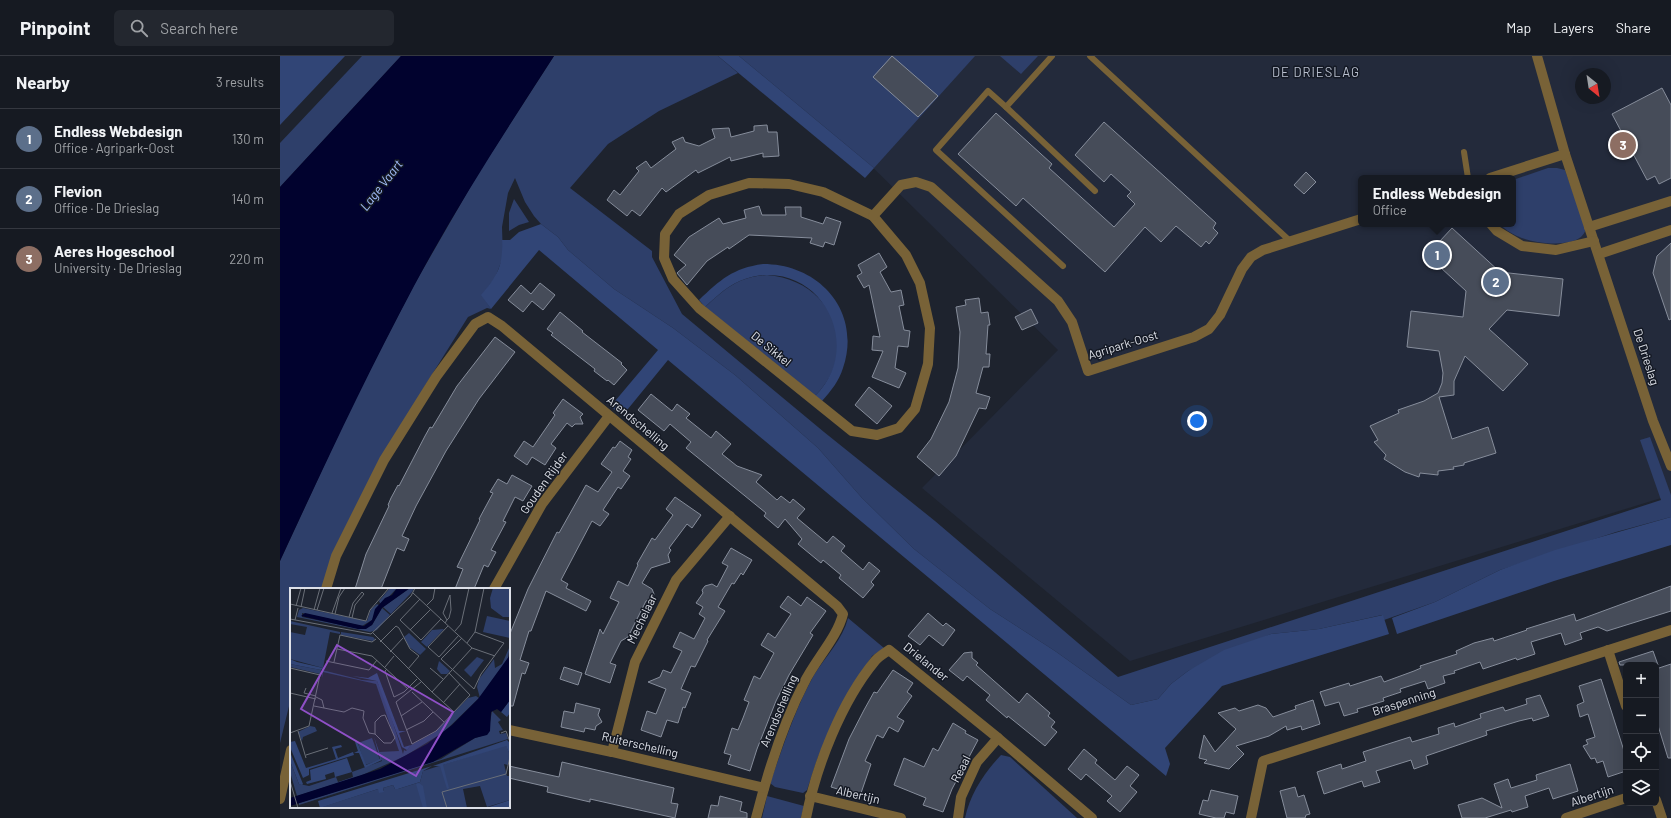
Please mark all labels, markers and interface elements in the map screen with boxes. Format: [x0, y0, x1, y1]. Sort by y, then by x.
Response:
search box [114, 10, 394, 46]
text: Pinpoint [20, 16, 90, 39]
icon: search [128, 17, 150, 39]
text: Search here [160, 19, 238, 37]
text: Map [1506, 19, 1531, 36]
text: Layers [1553, 19, 1594, 36]
text: Share [1616, 19, 1651, 36]
district label: DE DRIESLAG [1272, 64, 1360, 80]
north arrow [1575, 68, 1611, 104]
text: Nearby [16, 72, 70, 92]
text: 3 results [216, 74, 264, 90]
text: Endless Webdesign [54, 122, 182, 140]
pin: 3 [1610, 130, 1636, 160]
text: 1 [27, 131, 31, 147]
text: 130 m [232, 131, 264, 147]
text: Office · Agripark-Oost [54, 140, 175, 156]
water label: Lage Vaart [356, 156, 406, 214]
popup [1358, 175, 1516, 227]
text: Flevion [54, 182, 102, 200]
text: Endless Webdesign [1373, 184, 1501, 202]
text: 2 [25, 191, 33, 207]
text: 140 m [232, 191, 264, 207]
text: Office · De Drieslag [54, 200, 159, 216]
text: Office [1373, 202, 1407, 218]
pin: 1 [1424, 240, 1450, 270]
text: Aeres Hogeschool [54, 242, 174, 260]
text: 3 [25, 251, 33, 267]
text: 220 m [229, 251, 264, 267]
text: University · De Drieslag [54, 260, 182, 276]
pin: 2 [1483, 267, 1509, 297]
street label: Agripark-Oost [1086, 327, 1159, 361]
street label: De Drieslag [1631, 327, 1663, 387]
street label: De Sikkel [749, 328, 794, 369]
street label: Arendschelling [605, 392, 673, 452]
your location [1187, 411, 1207, 431]
street label: Gouden Rijder [517, 448, 570, 516]
inset map [290, 588, 510, 808]
street label: Mechelaar [623, 591, 659, 646]
street label: Drielander [901, 639, 952, 684]
map controls [1623, 662, 1659, 806]
button: + [1623, 662, 1659, 698]
street label: Arendschelling [757, 672, 800, 749]
street label: Braspenning [1370, 684, 1437, 718]
button: − [1623, 698, 1659, 734]
street label: Ruiterschelling [601, 728, 680, 760]
button: locate [1623, 734, 1659, 770]
street label: Reaal [947, 753, 973, 784]
button: layers [1623, 770, 1659, 806]
street label: Albertijn [835, 782, 881, 806]
street label: Albertijn [1568, 782, 1615, 809]

